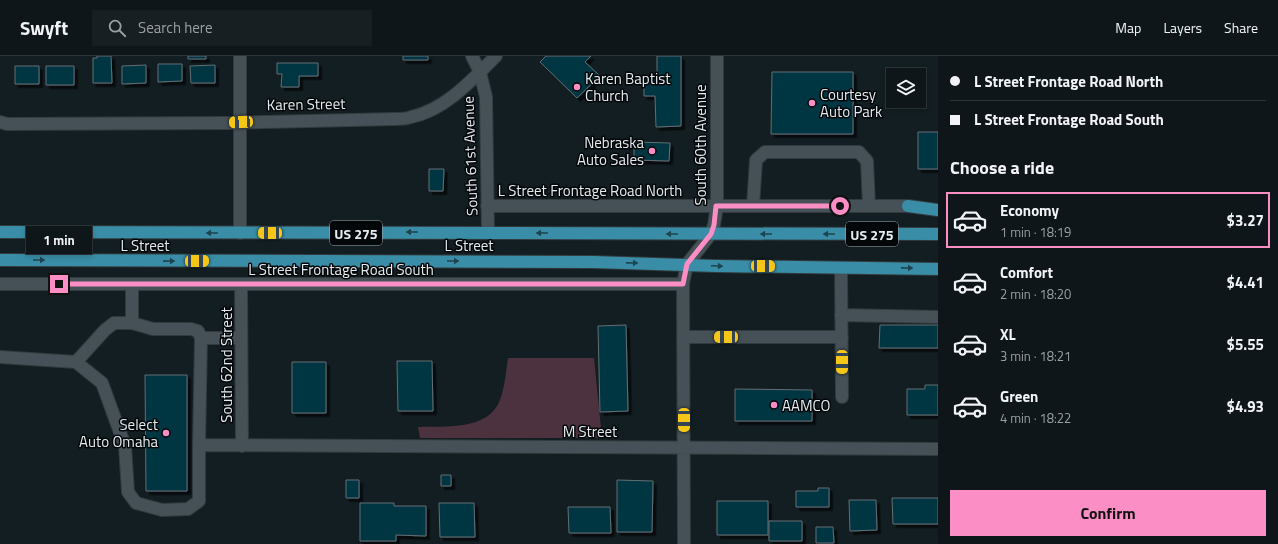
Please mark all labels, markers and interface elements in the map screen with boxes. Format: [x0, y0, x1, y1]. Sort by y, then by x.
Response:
search box [92, 10, 372, 46]
text: Swyft [20, 13, 68, 42]
text: Search here [138, 16, 212, 39]
icon: search [106, 17, 128, 39]
text: Map [1115, 17, 1141, 38]
text: Layers [1163, 17, 1202, 38]
text: Share [1224, 17, 1258, 38]
place label: Karen Baptist Church [585, 67, 671, 107]
map controls [886, 68, 926, 108]
button: layers [886, 68, 926, 108]
text: L Street Frontage Road North [974, 70, 1163, 93]
marker: Karen Baptist Church [572, 82, 582, 92]
place label: Courtesy Auto Park [820, 83, 882, 123]
street label: South 60th Avenue [689, 85, 712, 205]
street label: Karen Street [266, 92, 346, 116]
street label: South 61st Avenue [456, 96, 484, 216]
marker: Courtesy Auto Park [807, 98, 817, 108]
text: L Street Frontage Road South [974, 108, 1164, 131]
car [229, 115, 253, 129]
place label: Nebraska Auto Sales [577, 131, 644, 171]
marker: Nebraska Auto Sales [647, 146, 657, 156]
text: Choose a ride [950, 154, 1054, 181]
street label: L Street Frontage Road North [498, 179, 682, 202]
route start [831, 197, 849, 215]
text: Economy [1000, 199, 1059, 222]
icon: car [952, 202, 988, 238]
text: $3.27 [1227, 209, 1264, 232]
road number: US 275 [330, 221, 382, 245]
road number: US 275 [846, 222, 898, 246]
text: 1 min · 18:19 [1000, 222, 1071, 242]
callout: 1 min [26, 226, 92, 254]
car [258, 227, 282, 239]
one-way arrow [405, 229, 418, 235]
text: 1 min [43, 230, 75, 250]
one-way arrow [205, 230, 218, 236]
one-way arrow [535, 230, 548, 236]
one-way arrow [665, 231, 678, 237]
one-way arrow [759, 231, 772, 237]
one-way arrow [822, 231, 835, 237]
street label: L Street [120, 234, 170, 257]
street label: L Street [444, 234, 494, 257]
car [185, 255, 209, 267]
one-way arrow [33, 257, 45, 264]
one-way arrow [163, 258, 176, 264]
street label: L Street Frontage Road South [248, 258, 434, 281]
one-way arrow [447, 258, 460, 264]
one-way arrow [626, 259, 638, 266]
car [751, 260, 775, 272]
text: Comfort [1000, 261, 1053, 284]
one-way arrow [711, 262, 723, 269]
icon: car [952, 264, 988, 300]
one-way arrow [901, 265, 913, 272]
text: $4.41 [1227, 271, 1264, 294]
route end [50, 275, 68, 293]
text: 2 min · 18:20 [1000, 284, 1071, 304]
street label: South 62nd Street [215, 307, 238, 423]
text: XL [1000, 323, 1016, 346]
icon: car [952, 326, 988, 362]
car [714, 331, 738, 343]
text: $5.55 [1227, 333, 1264, 356]
text: 3 min · 18:21 [1000, 346, 1071, 366]
car [836, 350, 848, 374]
text: Green [1000, 385, 1038, 408]
icon: car [952, 388, 988, 424]
place label: AAMCO [782, 394, 830, 417]
text: $4.93 [1227, 395, 1264, 418]
marker: AAMCO [769, 400, 779, 410]
car [678, 408, 690, 432]
text: 4 min · 18:22 [1000, 408, 1071, 428]
place label: Select Auto Omaha [79, 413, 159, 453]
street label: M Street [563, 420, 618, 443]
marker: Select Auto Omaha [161, 428, 171, 438]
button: Confirm [950, 490, 1266, 536]

